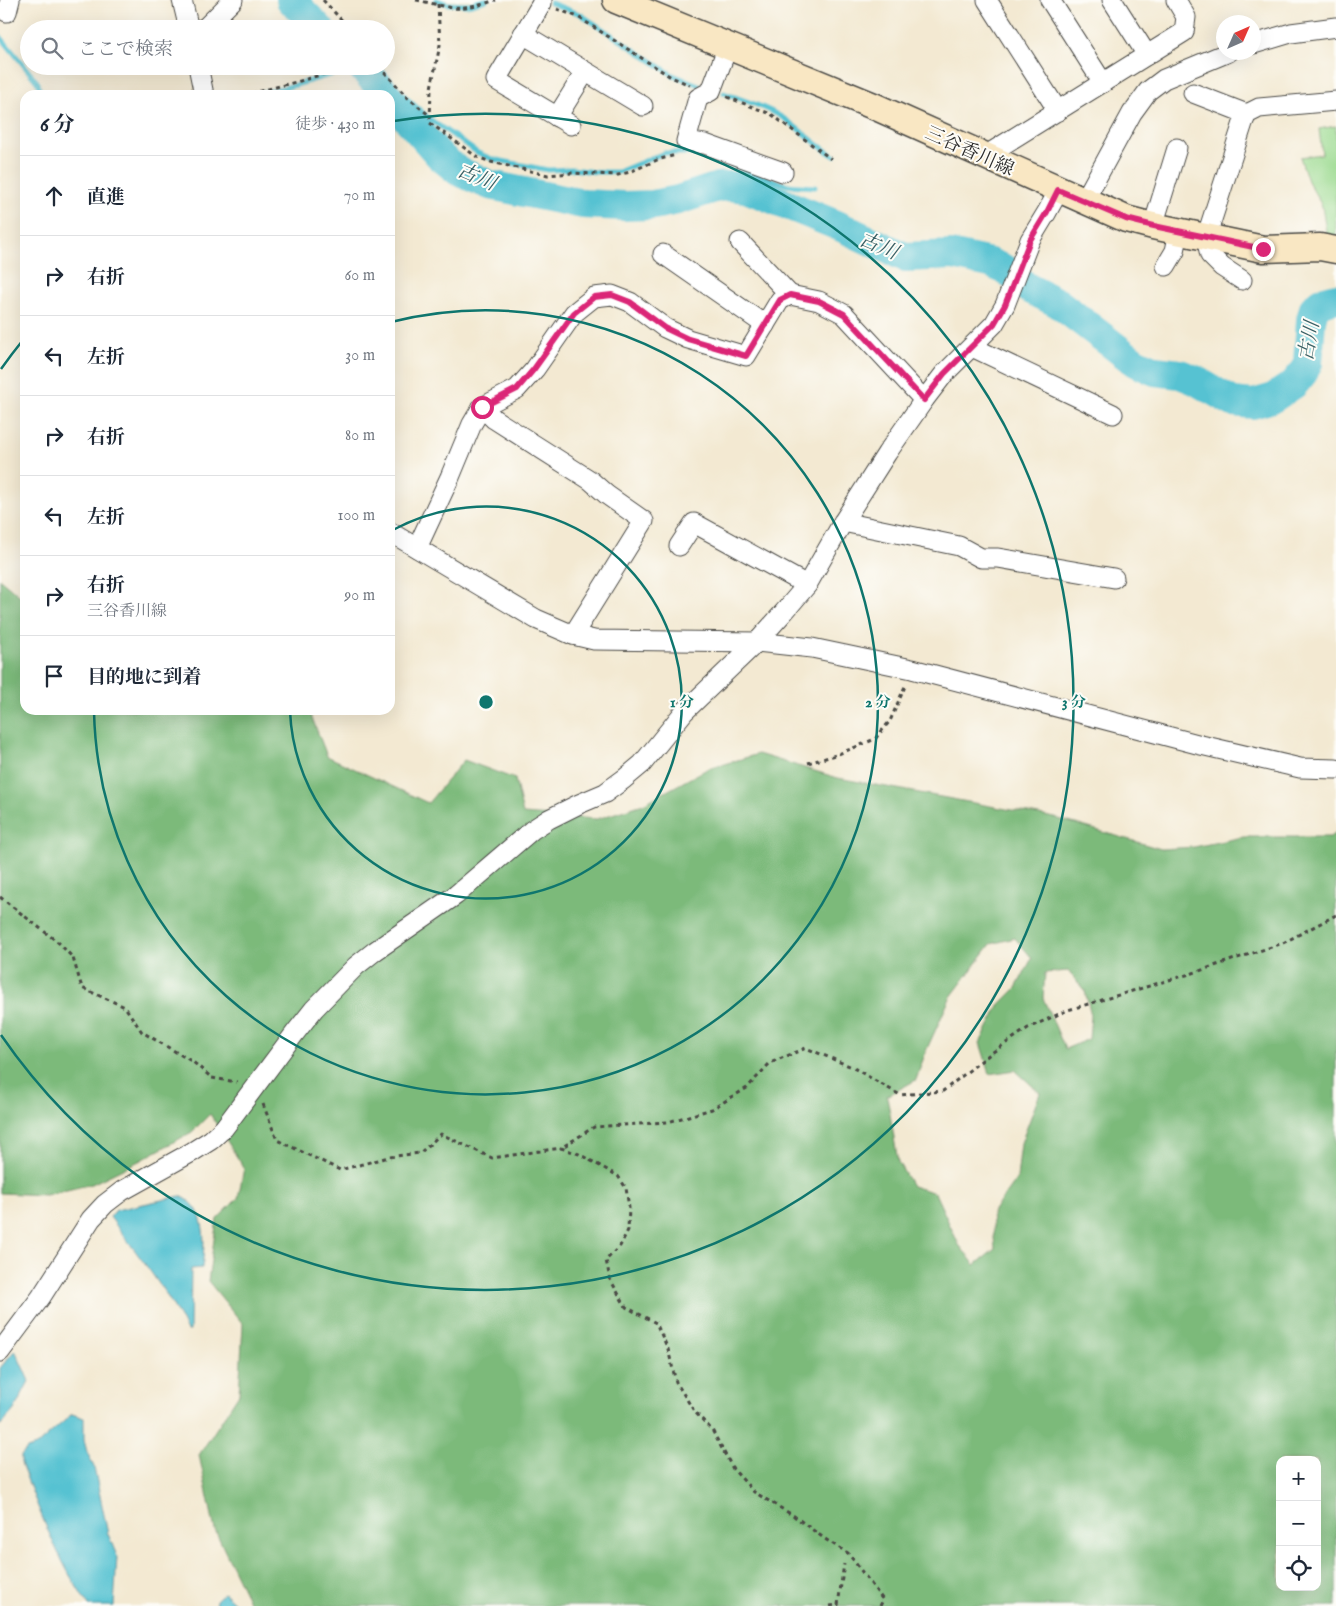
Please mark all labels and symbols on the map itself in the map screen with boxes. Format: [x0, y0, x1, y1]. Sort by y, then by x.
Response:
north arrow [1216, 15, 1261, 60]
street label: 三谷香川線 [921, 122, 1017, 182]
water label: 古川 [453, 158, 502, 197]
water label: 古川 [855, 227, 904, 266]
route end [1252, 238, 1275, 261]
water label: 古川 [1294, 317, 1326, 363]
route start [471, 396, 494, 419]
centre of rings [477, 693, 495, 711]
text: 1 分 [670, 693, 694, 712]
text: 2 分 [865, 693, 891, 712]
text: 3 分 [1062, 693, 1086, 712]

